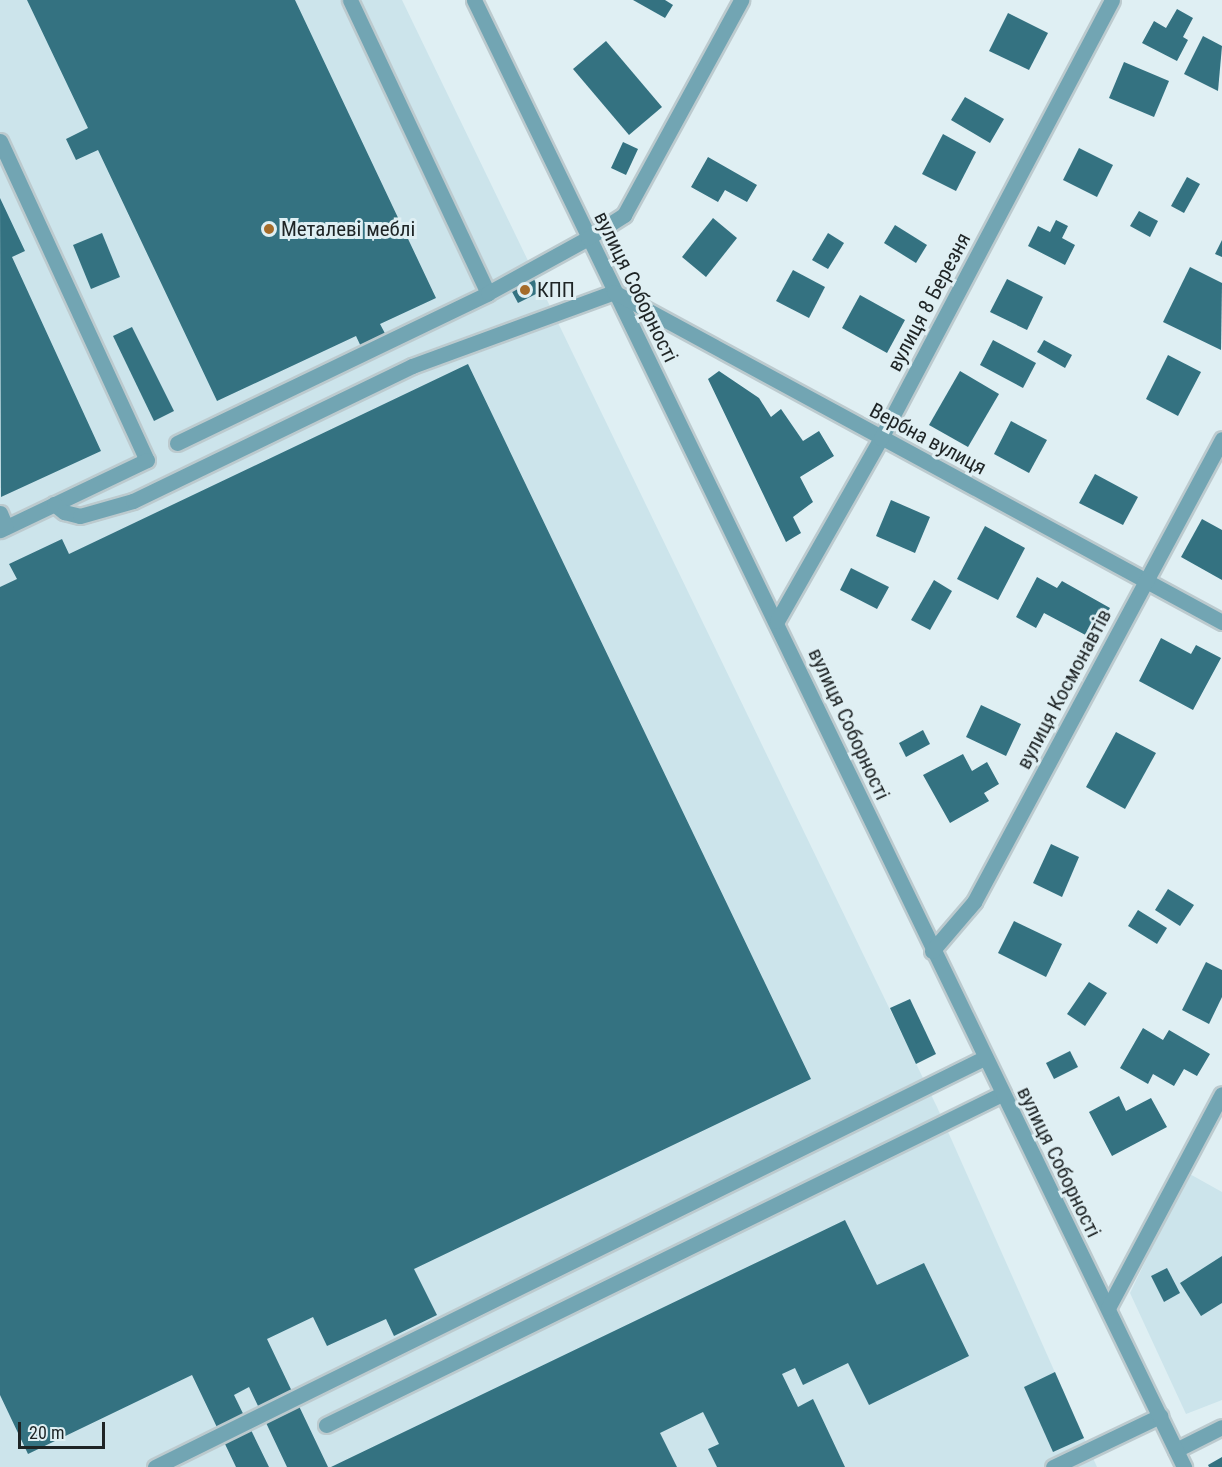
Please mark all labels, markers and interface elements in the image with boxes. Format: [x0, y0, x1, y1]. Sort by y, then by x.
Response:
street label: вулиця Соборності [589, 208, 683, 366]
place label: Металеві меблі [281, 216, 415, 242]
marker: Металеві меблі [262, 222, 276, 236]
street label: вулиця 8 Березня [882, 228, 976, 376]
place label: КПП [537, 277, 575, 303]
marker: КПП [518, 283, 532, 297]
street label: Вербна вулиця [865, 398, 991, 480]
street label: вулиця Космонавтів [1011, 605, 1117, 773]
street label: вулиця Соборності [803, 644, 895, 804]
street label: вулиця Соборності [1012, 1083, 1106, 1241]
scale bar [21, 1410, 108, 1448]
text: 20 m [29, 1422, 64, 1443]

